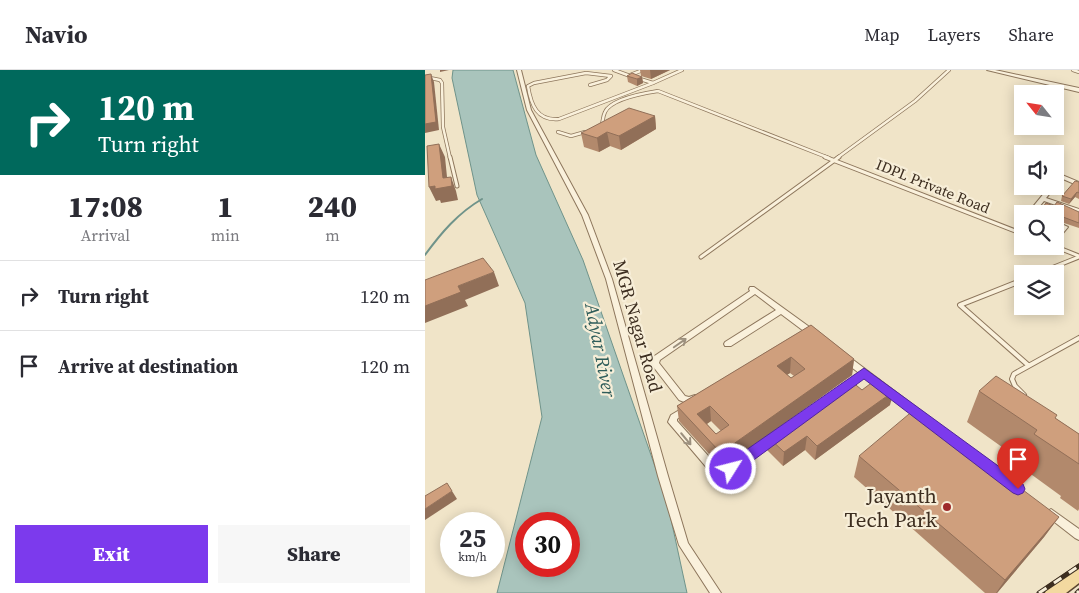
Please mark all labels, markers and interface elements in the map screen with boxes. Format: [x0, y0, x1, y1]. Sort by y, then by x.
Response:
text: Navio [25, 18, 88, 51]
text: Map [864, 22, 899, 47]
text: Layers [927, 22, 980, 47]
text: Share [1008, 22, 1054, 47]
text: 120 m [98, 84, 194, 132]
north arrow [1014, 85, 1064, 135]
map controls [1014, 85, 1064, 315]
icon: right [15, 90, 80, 155]
text: Turn right [98, 129, 199, 159]
button: sound [1014, 145, 1064, 195]
street label: IDPL Private Road [873, 154, 994, 219]
text: 17:08 [68, 186, 143, 227]
text: 1 [217, 186, 234, 227]
text: 240 [308, 186, 357, 227]
button: search [1014, 205, 1064, 255]
text: Arrival [81, 224, 130, 246]
text: min [211, 224, 240, 246]
text: m [325, 224, 340, 246]
street label: MGR Nagar Road [607, 257, 669, 395]
button: layers [1014, 265, 1064, 315]
icon: right [15, 282, 43, 310]
text: Turn right [58, 283, 149, 309]
text: 120 m [360, 283, 410, 309]
water label: Adyar River [579, 300, 623, 401]
one-way arrow [673, 338, 687, 348]
icon: arrive [15, 352, 43, 380]
text: Arrive at destination [58, 353, 238, 379]
text: 120 m [360, 353, 410, 379]
one-way arrow [681, 432, 692, 445]
pin [997, 438, 1039, 489]
position arrow [704, 442, 756, 494]
icon: arrive [1004, 445, 1032, 473]
place label: Jayanth Tech Park [844, 481, 938, 534]
marker: Jayanth Tech Park [941, 501, 953, 513]
speed limit sign: 30 [515, 512, 580, 577]
text: 25 [459, 521, 486, 555]
button: Exit [15, 525, 208, 583]
button: Share [218, 525, 410, 583]
text: km/h [458, 549, 487, 565]

